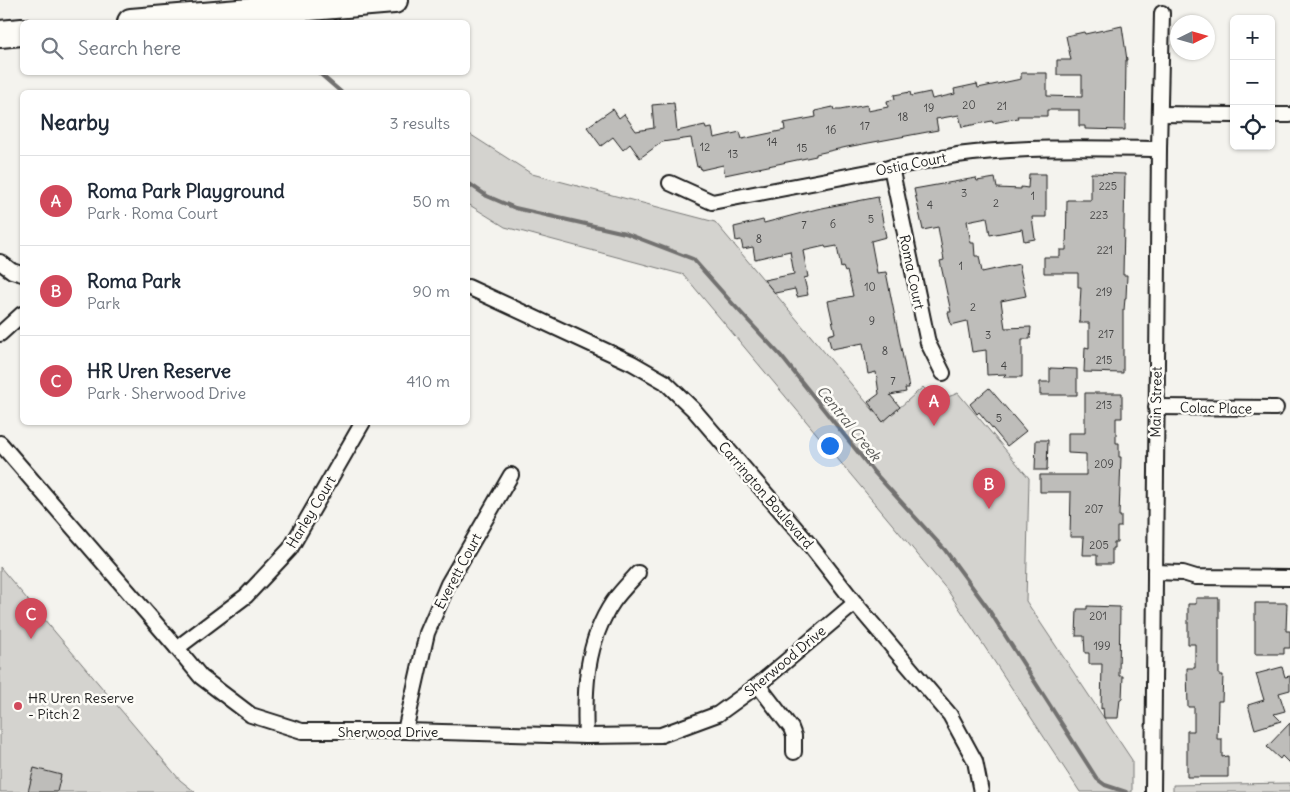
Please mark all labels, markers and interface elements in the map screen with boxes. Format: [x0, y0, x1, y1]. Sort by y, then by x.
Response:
north arrow [1170, 15, 1215, 60]
map controls [1230, 15, 1275, 150]
button: + [1230, 15, 1275, 60]
search box [20, 20, 470, 75]
icon: search [38, 34, 66, 62]
text: Search here [78, 36, 181, 60]
button: − [1230, 60, 1275, 105]
house number: 20 [962, 98, 976, 112]
house number: 21 [997, 99, 1007, 113]
house number: 19 [924, 101, 934, 115]
button: locate [1230, 105, 1275, 150]
text: Nearby [40, 109, 110, 136]
house number: 18 [898, 110, 908, 124]
text: 3 results [390, 113, 450, 133]
house number: 17 [860, 119, 870, 133]
house number: 16 [826, 123, 836, 137]
house number: 14 [767, 135, 777, 149]
house number: 12 [700, 140, 710, 154]
house number: 15 [797, 141, 807, 155]
house number: 13 [728, 147, 738, 161]
street label: Ostia Court [874, 148, 948, 180]
text: Roma Park Playground [87, 179, 285, 203]
house number: 225 [1099, 179, 1117, 193]
house number: 3 [961, 186, 967, 200]
house number: 1 [1031, 189, 1035, 203]
text: A [51, 191, 61, 211]
text: 50 m [412, 191, 450, 211]
house number: 2 [993, 196, 999, 210]
house number: 4 [927, 198, 933, 212]
text: Park · Roma Court [87, 203, 218, 223]
house number: 223 [1090, 208, 1108, 222]
house number: 5 [868, 212, 874, 226]
house number: 6 [830, 217, 836, 231]
house number: 7 [801, 218, 807, 232]
house number: 8 [756, 232, 762, 246]
street label: Roma Court [895, 233, 929, 311]
house number: 221 [1097, 243, 1113, 257]
house number: 1 [959, 259, 963, 273]
text: Roma Park [87, 269, 181, 293]
house number: 10 [864, 280, 876, 294]
text: B [51, 281, 61, 301]
text: 90 m [412, 281, 450, 301]
house number: 219 [1096, 285, 1112, 299]
text: Park [87, 293, 120, 313]
house number: 2 [970, 300, 976, 314]
house number: 9 [869, 314, 875, 328]
house number: 217 [1098, 327, 1114, 341]
house number: 3 [985, 328, 991, 342]
house number: 8 [882, 344, 888, 358]
house number: 215 [1096, 353, 1112, 367]
text: HR Uren Reserve [87, 359, 231, 383]
house number: 4 [1001, 359, 1007, 373]
street label: Main Street [1146, 366, 1166, 438]
text: C [51, 371, 61, 391]
text: 410 m [406, 371, 450, 391]
house number: 7 [890, 374, 896, 388]
water label: Central Creek [813, 381, 886, 466]
text: Park · Sherwood Drive [87, 383, 246, 403]
pin: A [918, 385, 950, 426]
house number: 213 [1096, 398, 1112, 412]
street label: Colac Place [1180, 398, 1252, 418]
house number: 5 [996, 411, 1002, 425]
your location [817, 433, 843, 459]
street label: Carrington Boulevard [715, 438, 817, 552]
house number: 209 [1094, 457, 1114, 471]
pin: B [973, 468, 1005, 509]
street label: Harley Court [282, 472, 340, 551]
house number: 207 [1085, 502, 1104, 516]
street label: Everett Court [430, 530, 486, 612]
house number: 205 [1089, 538, 1109, 552]
pin: C [15, 598, 47, 639]
house number: 201 [1089, 609, 1107, 623]
street label: Sherwood Drive [741, 622, 829, 700]
house number: 199 [1093, 639, 1111, 653]
place label: HR Uren Reserve - Pitch 2 [28, 689, 134, 723]
marker: HR Uren Reserve - Pitch 2 [12, 700, 24, 712]
street label: Sherwood Drive [338, 723, 438, 741]

